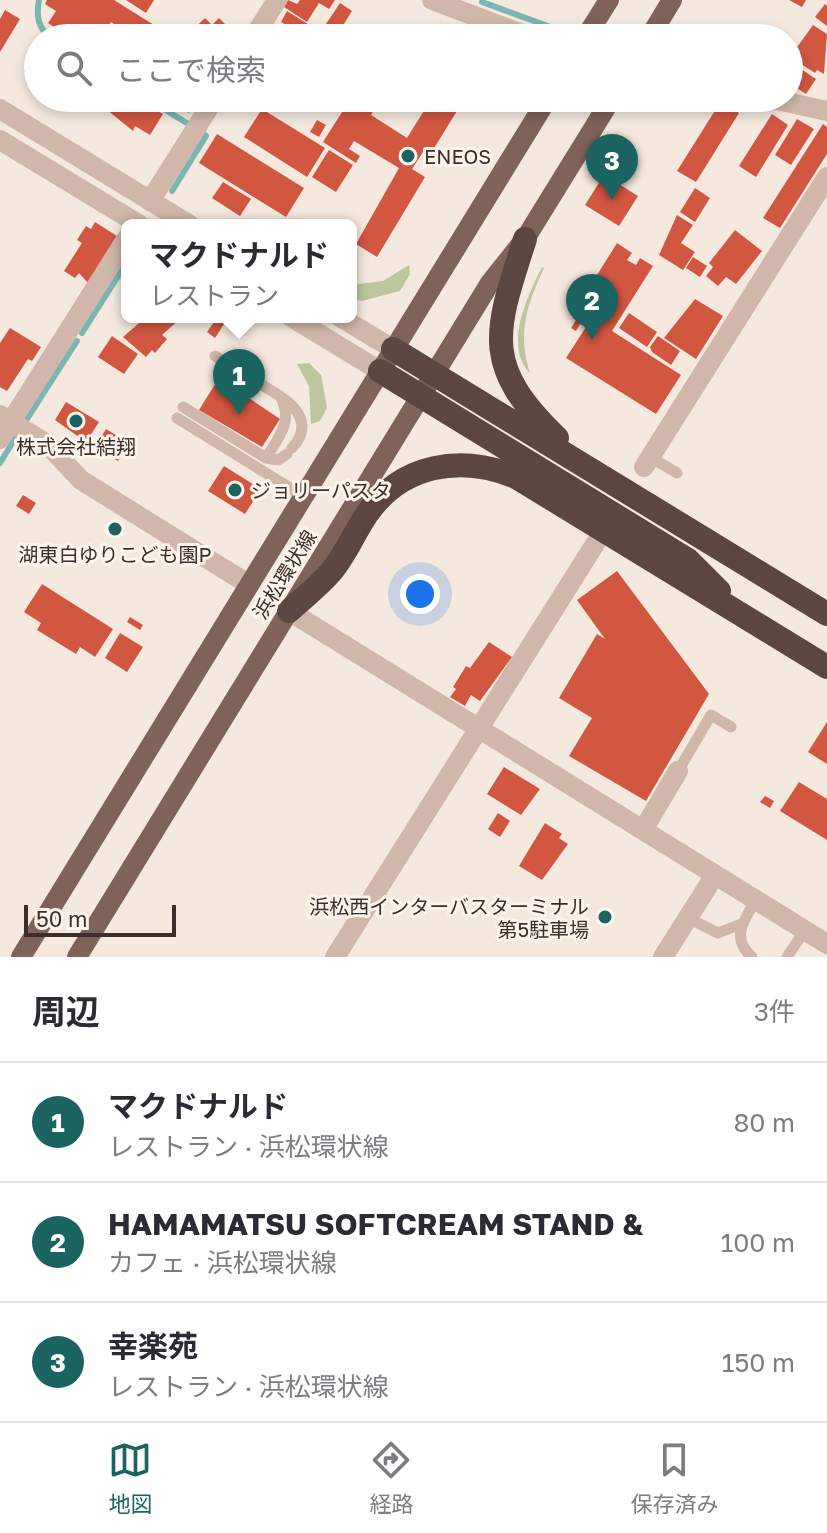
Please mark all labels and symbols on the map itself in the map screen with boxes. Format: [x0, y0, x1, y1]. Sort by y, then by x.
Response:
pin: 3 [586, 134, 638, 200]
place label: ENEOS [424, 144, 491, 168]
marker: ENEOS [399, 147, 417, 165]
pin: 2 [566, 274, 618, 340]
pin: 1 [213, 349, 265, 415]
marker: 株式会社結翔 [67, 412, 85, 430]
place label: 株式会社結翔 [16, 434, 136, 458]
place label: ジョリーパスタ [251, 478, 391, 502]
marker: ジョリーパスタ [226, 481, 244, 499]
marker: 湖東白ゆりこども園P [106, 520, 124, 538]
street label: 浜松環状線 [247, 525, 321, 623]
place label: 湖東白ゆりこども園P [18, 542, 212, 566]
your location [400, 574, 440, 614]
place label: 浜松西インターバスターミナル 第5駐車場 [309, 894, 589, 941]
scale bar [24, 901, 176, 937]
marker: 浜松西インターバスターミナル 第5駐車場 [596, 908, 614, 926]

